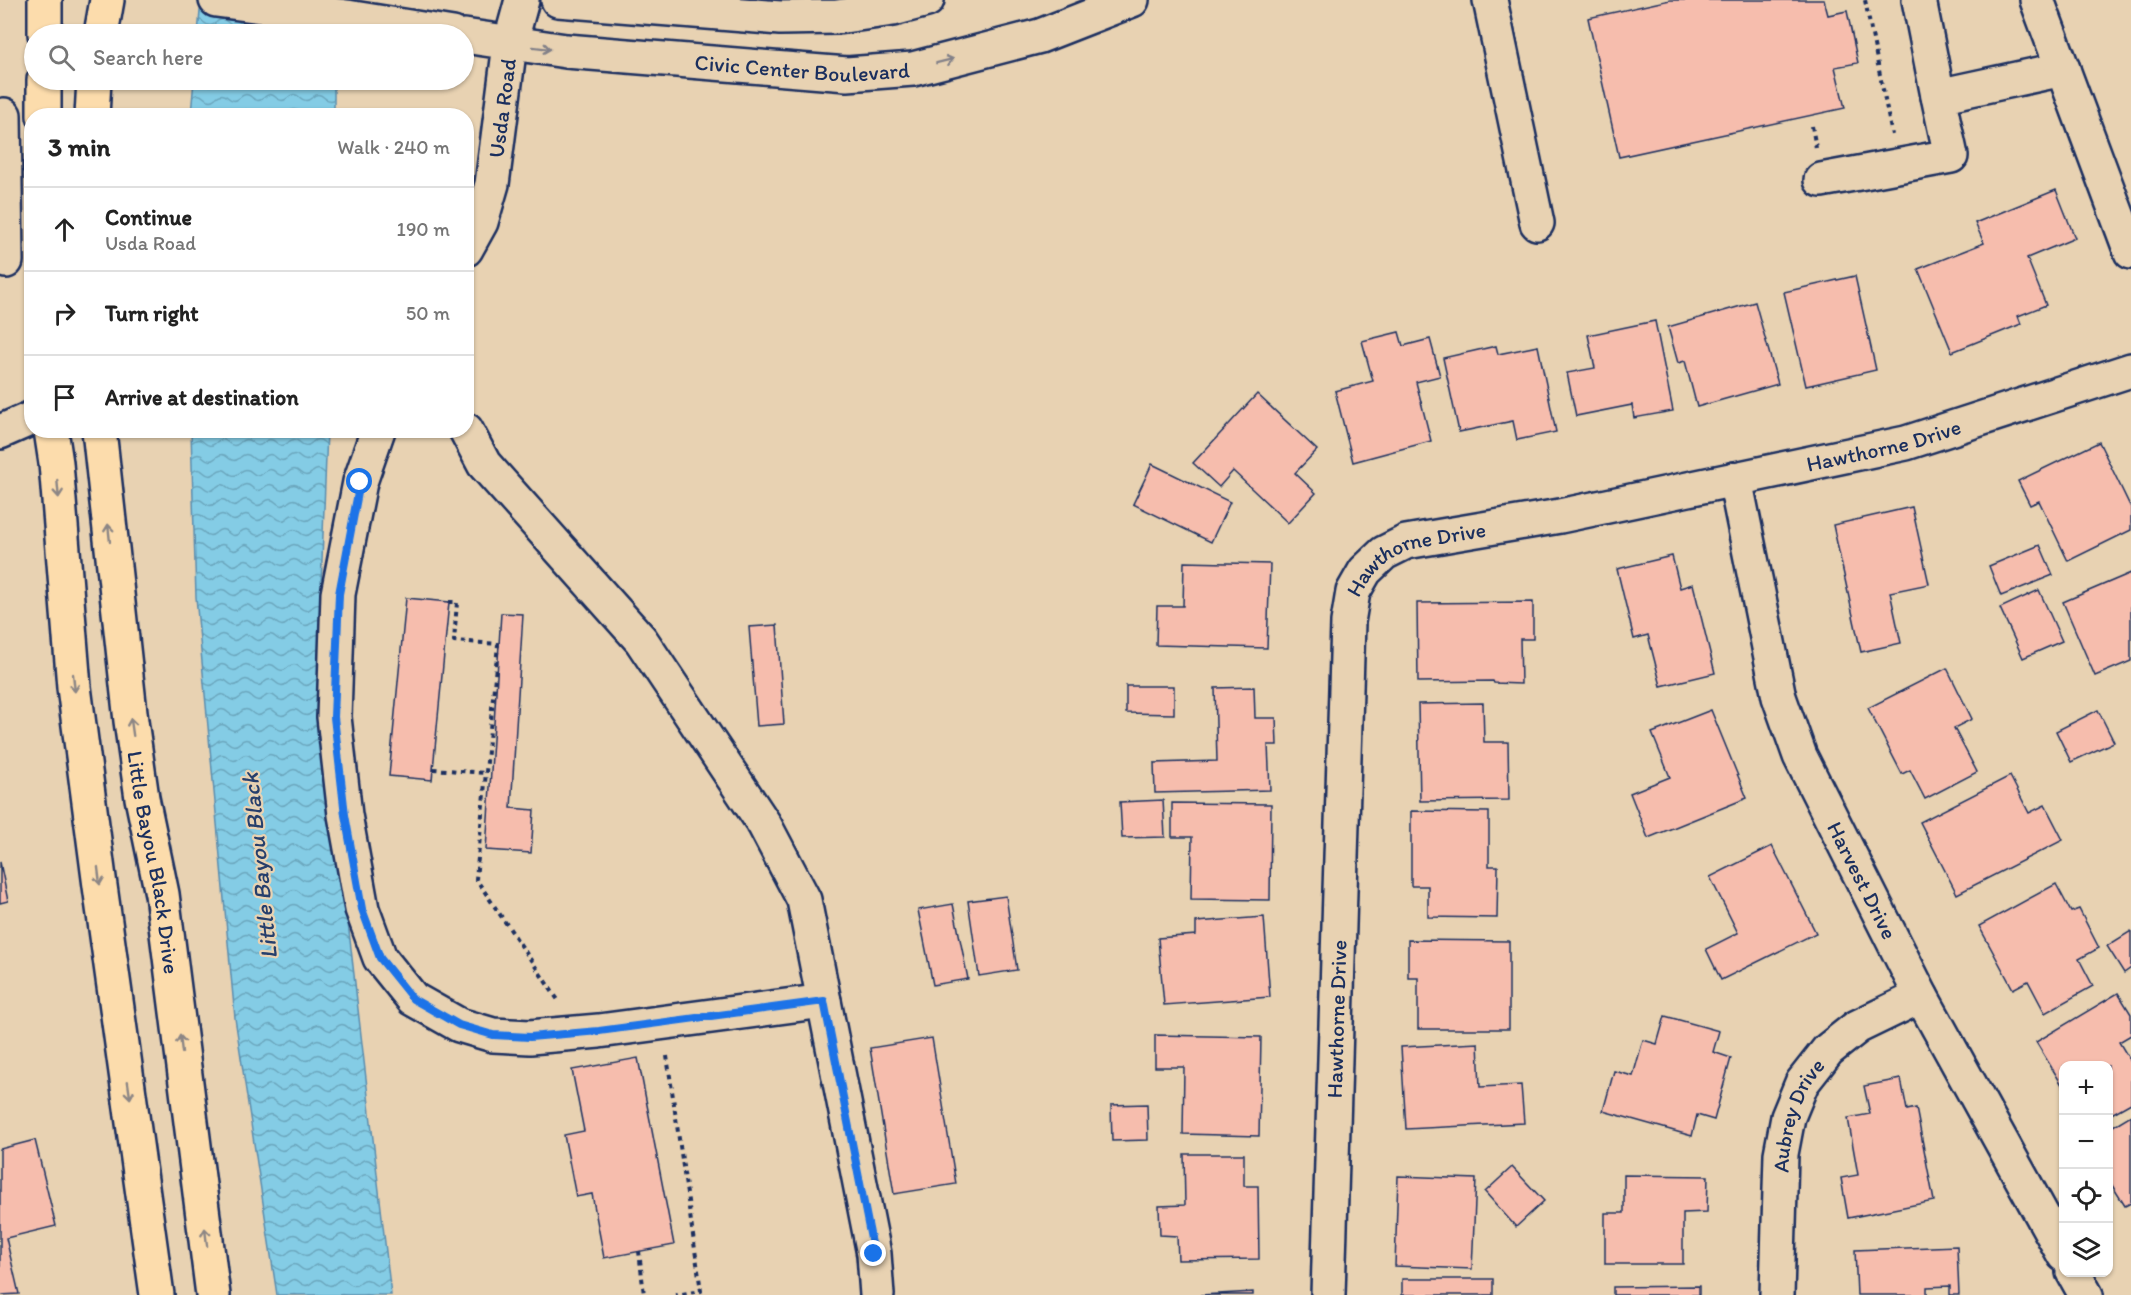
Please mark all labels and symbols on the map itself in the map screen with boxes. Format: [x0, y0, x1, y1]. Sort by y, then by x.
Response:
one-way arrow [532, 42, 552, 53]
street label: Civic Center Boulevard [694, 48, 911, 88]
one-way arrow [935, 54, 954, 66]
street label: Usda Road [482, 57, 522, 160]
street label: Hawthorne Drive [1804, 413, 1964, 477]
route start [346, 468, 372, 494]
one-way arrow [53, 478, 64, 498]
street label: Hawthorne Drive [1340, 515, 1488, 601]
one-way arrow [103, 523, 114, 543]
one-way arrow [69, 672, 80, 692]
one-way arrow [126, 717, 137, 737]
street label: Little Bayou Black Drive [122, 749, 186, 976]
water label: Little Bayou Black [235, 770, 283, 961]
street label: Harvest Drive [1822, 817, 1904, 943]
one-way arrow [93, 866, 104, 886]
street label: Hawthorne Drive [1320, 940, 1352, 1099]
one-way arrow [175, 1034, 186, 1054]
street label: Aubrey Drive [1767, 1053, 1830, 1173]
one-way arrow [124, 1080, 135, 1099]
one-way arrow [200, 1228, 211, 1247]
route end [860, 1240, 886, 1266]

